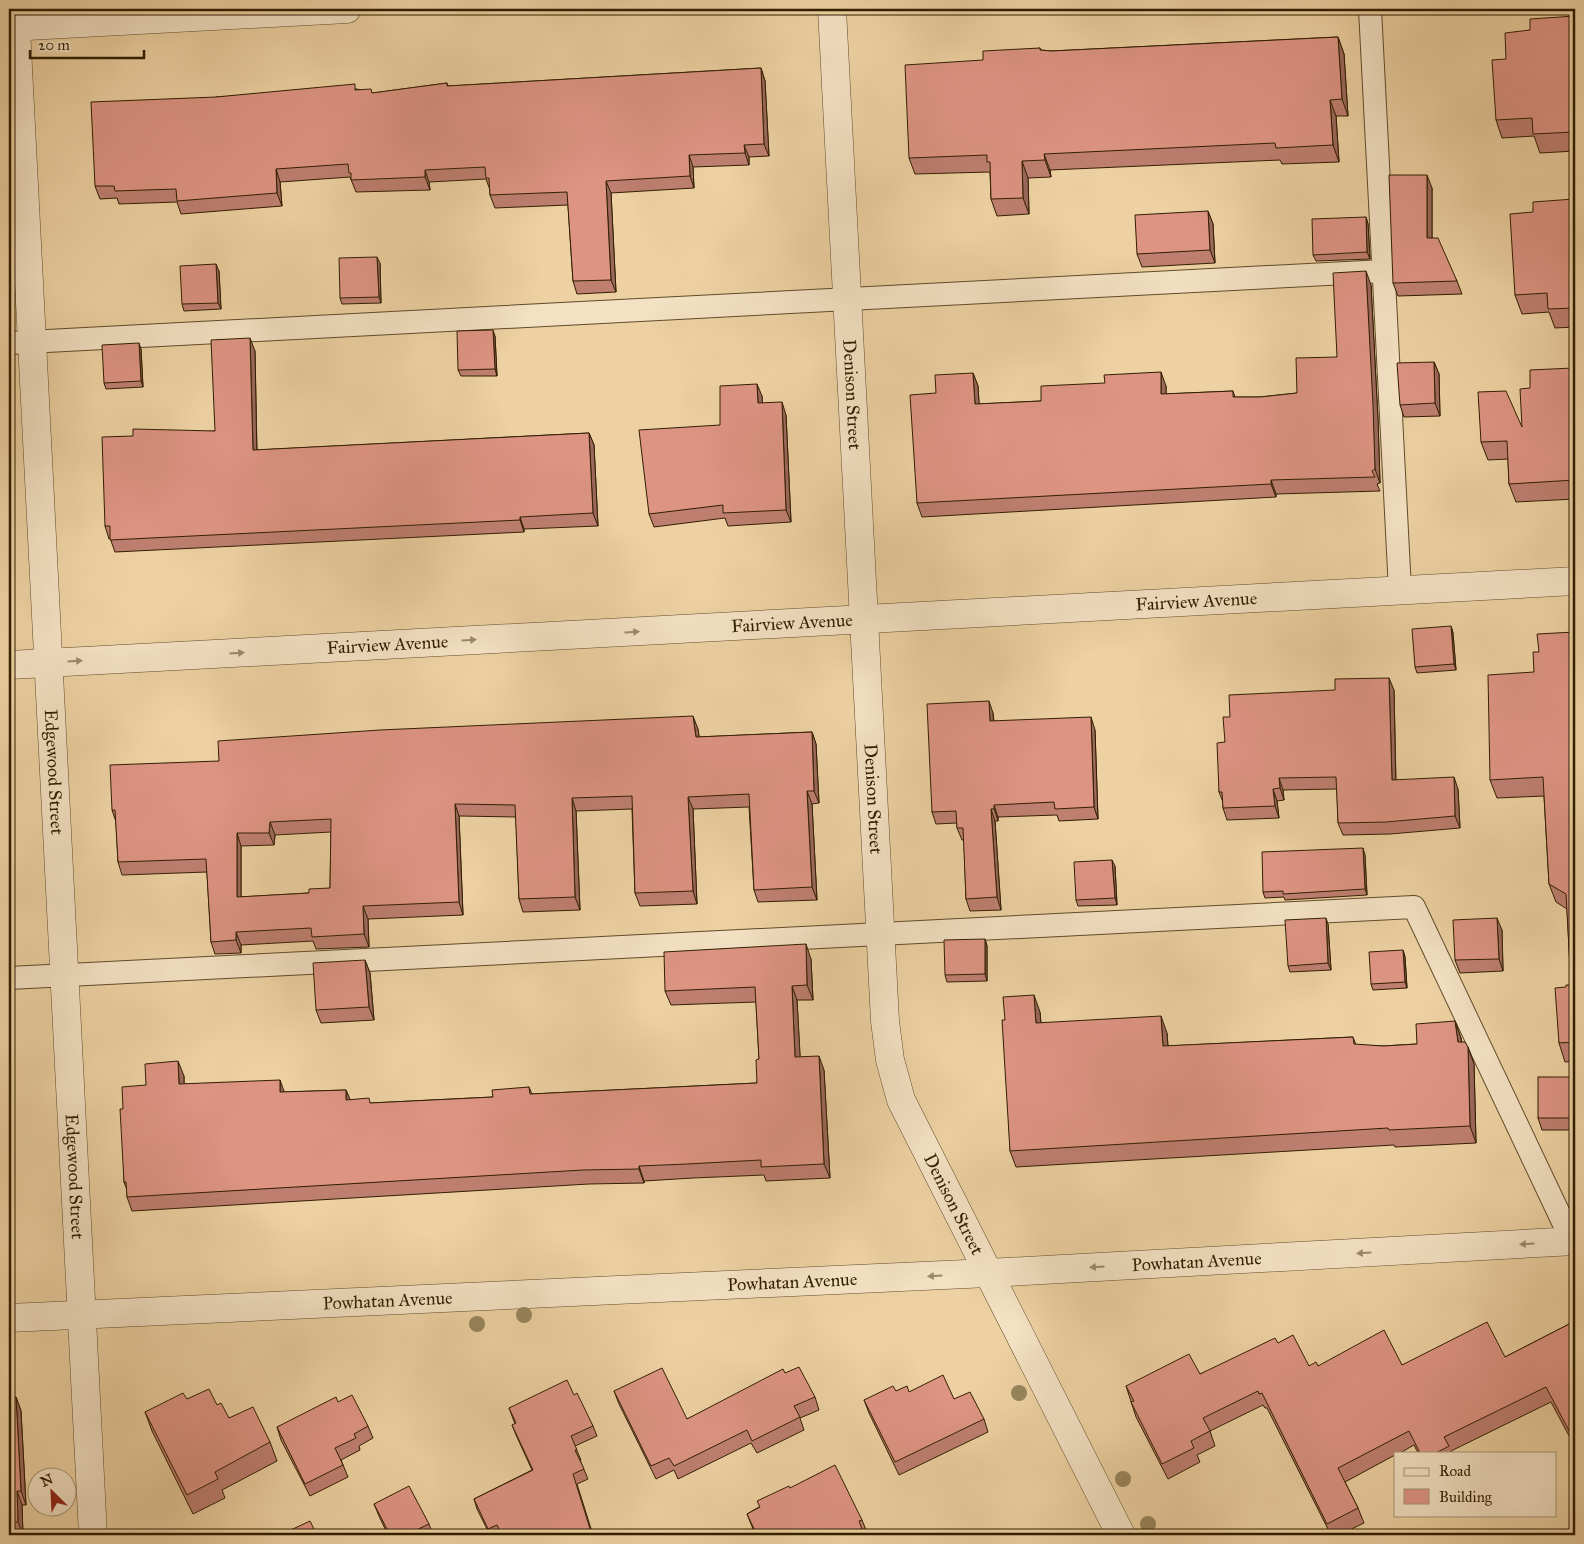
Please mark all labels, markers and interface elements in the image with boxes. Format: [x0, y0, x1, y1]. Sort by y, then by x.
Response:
scale bar [30, 28, 144, 60]
text: 20 m [38, 36, 70, 54]
street label: Denison Street [838, 339, 866, 451]
street label: Fairview Avenue [1135, 587, 1258, 616]
street label: Fairview Avenue [730, 609, 853, 637]
one-way arrow [624, 627, 640, 635]
street label: Fairview Avenue [326, 630, 449, 659]
one-way arrow [462, 636, 478, 644]
one-way arrow [229, 648, 245, 656]
one-way arrow [67, 657, 83, 665]
street label: Edgewood Street [40, 709, 68, 836]
street label: Denison Street [859, 743, 887, 855]
street label: Edgewood Street [60, 1113, 89, 1240]
street label: Denison Street [919, 1150, 989, 1259]
one-way arrow [1518, 1240, 1534, 1248]
street label: Powhatan Avenue [1131, 1247, 1262, 1276]
one-way arrow [1356, 1249, 1372, 1257]
one-way arrow [1089, 1264, 1105, 1272]
street label: Powhatan Avenue [727, 1268, 858, 1296]
one-way arrow [927, 1272, 943, 1280]
street label: Powhatan Avenue [322, 1287, 453, 1315]
legend [1394, 1452, 1556, 1516]
text: Road [1439, 1462, 1471, 1480]
north arrow [28, 1466, 78, 1516]
text: N [38, 1470, 56, 1491]
text: Building [1439, 1488, 1493, 1506]

